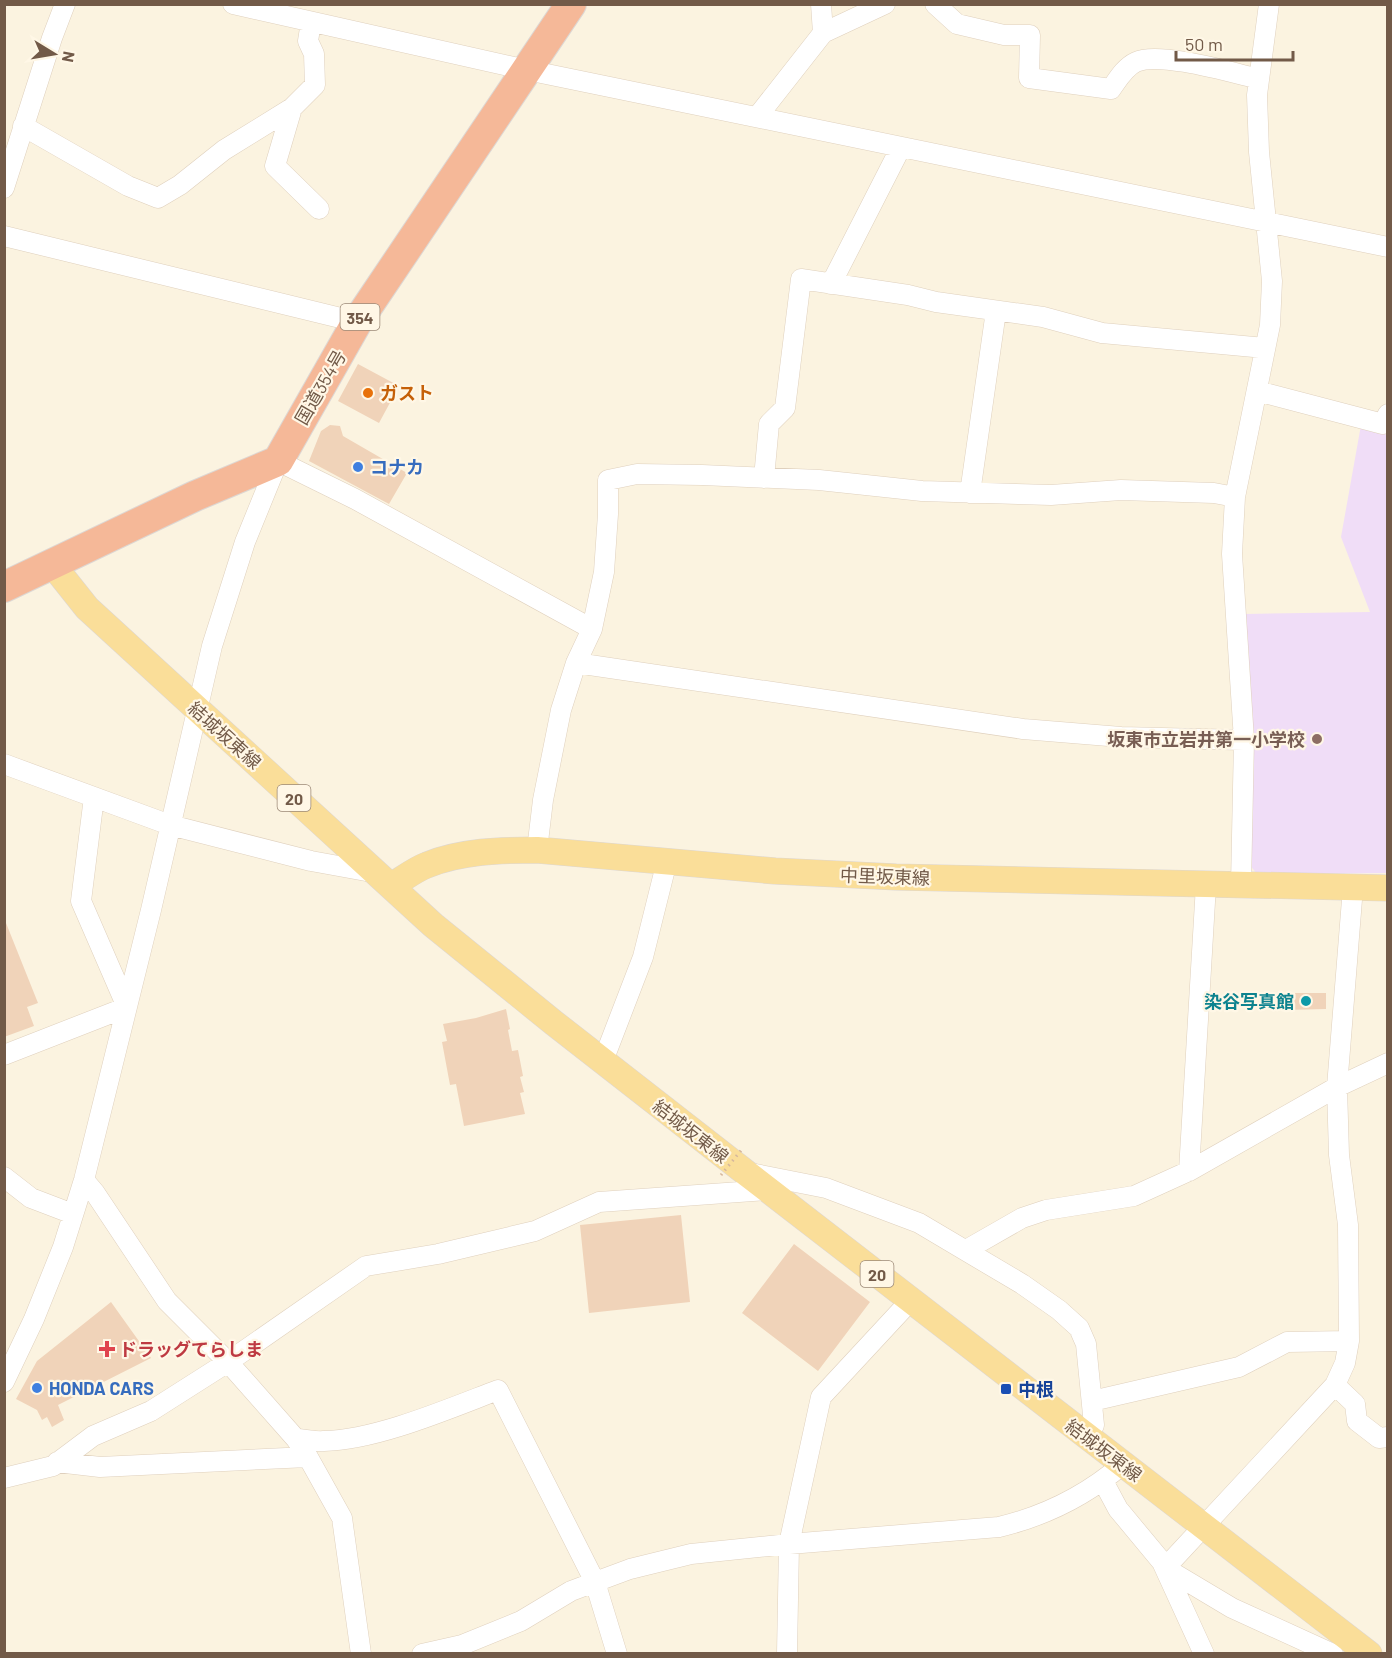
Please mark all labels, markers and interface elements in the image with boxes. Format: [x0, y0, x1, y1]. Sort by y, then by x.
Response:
north arrow [24, 24, 84, 84]
scale bar [1176, 24, 1293, 62]
text: 50 m [1185, 33, 1223, 55]
text: N [59, 50, 80, 64]
road number: 354 [340, 304, 380, 330]
street label: 国道354号 [290, 346, 350, 428]
place label: ガスト [380, 382, 434, 404]
marker: ガスト [361, 386, 375, 400]
place label: コナカ [370, 456, 424, 478]
marker: コナカ [351, 460, 365, 474]
street label: 結城坂東線 [184, 697, 266, 773]
place label: 坂東市立岩井第一小学校 [1107, 728, 1305, 750]
marker: 坂東市立岩井第一小学校 [1310, 732, 1324, 746]
road number: 20 [278, 785, 310, 811]
street label: 中里坂東線 [840, 863, 930, 889]
place label: 染谷写真館 [1204, 990, 1294, 1012]
marker: 染谷写真館 [1299, 994, 1313, 1008]
street label: 結城坂東線 [649, 1095, 733, 1167]
road number: 20 [860, 1261, 894, 1287]
place label: ドラッグてらしま [119, 1338, 263, 1360]
marker: ドラッグてらしま [100, 1342, 114, 1356]
place label: HONDA CARS [49, 1377, 154, 1399]
place label: 中根 [1018, 1378, 1054, 1400]
marker: HONDA CARS [30, 1381, 44, 1395]
marker: 中根 [999, 1382, 1013, 1396]
street label: 結城坂東線 [1061, 1414, 1147, 1486]

